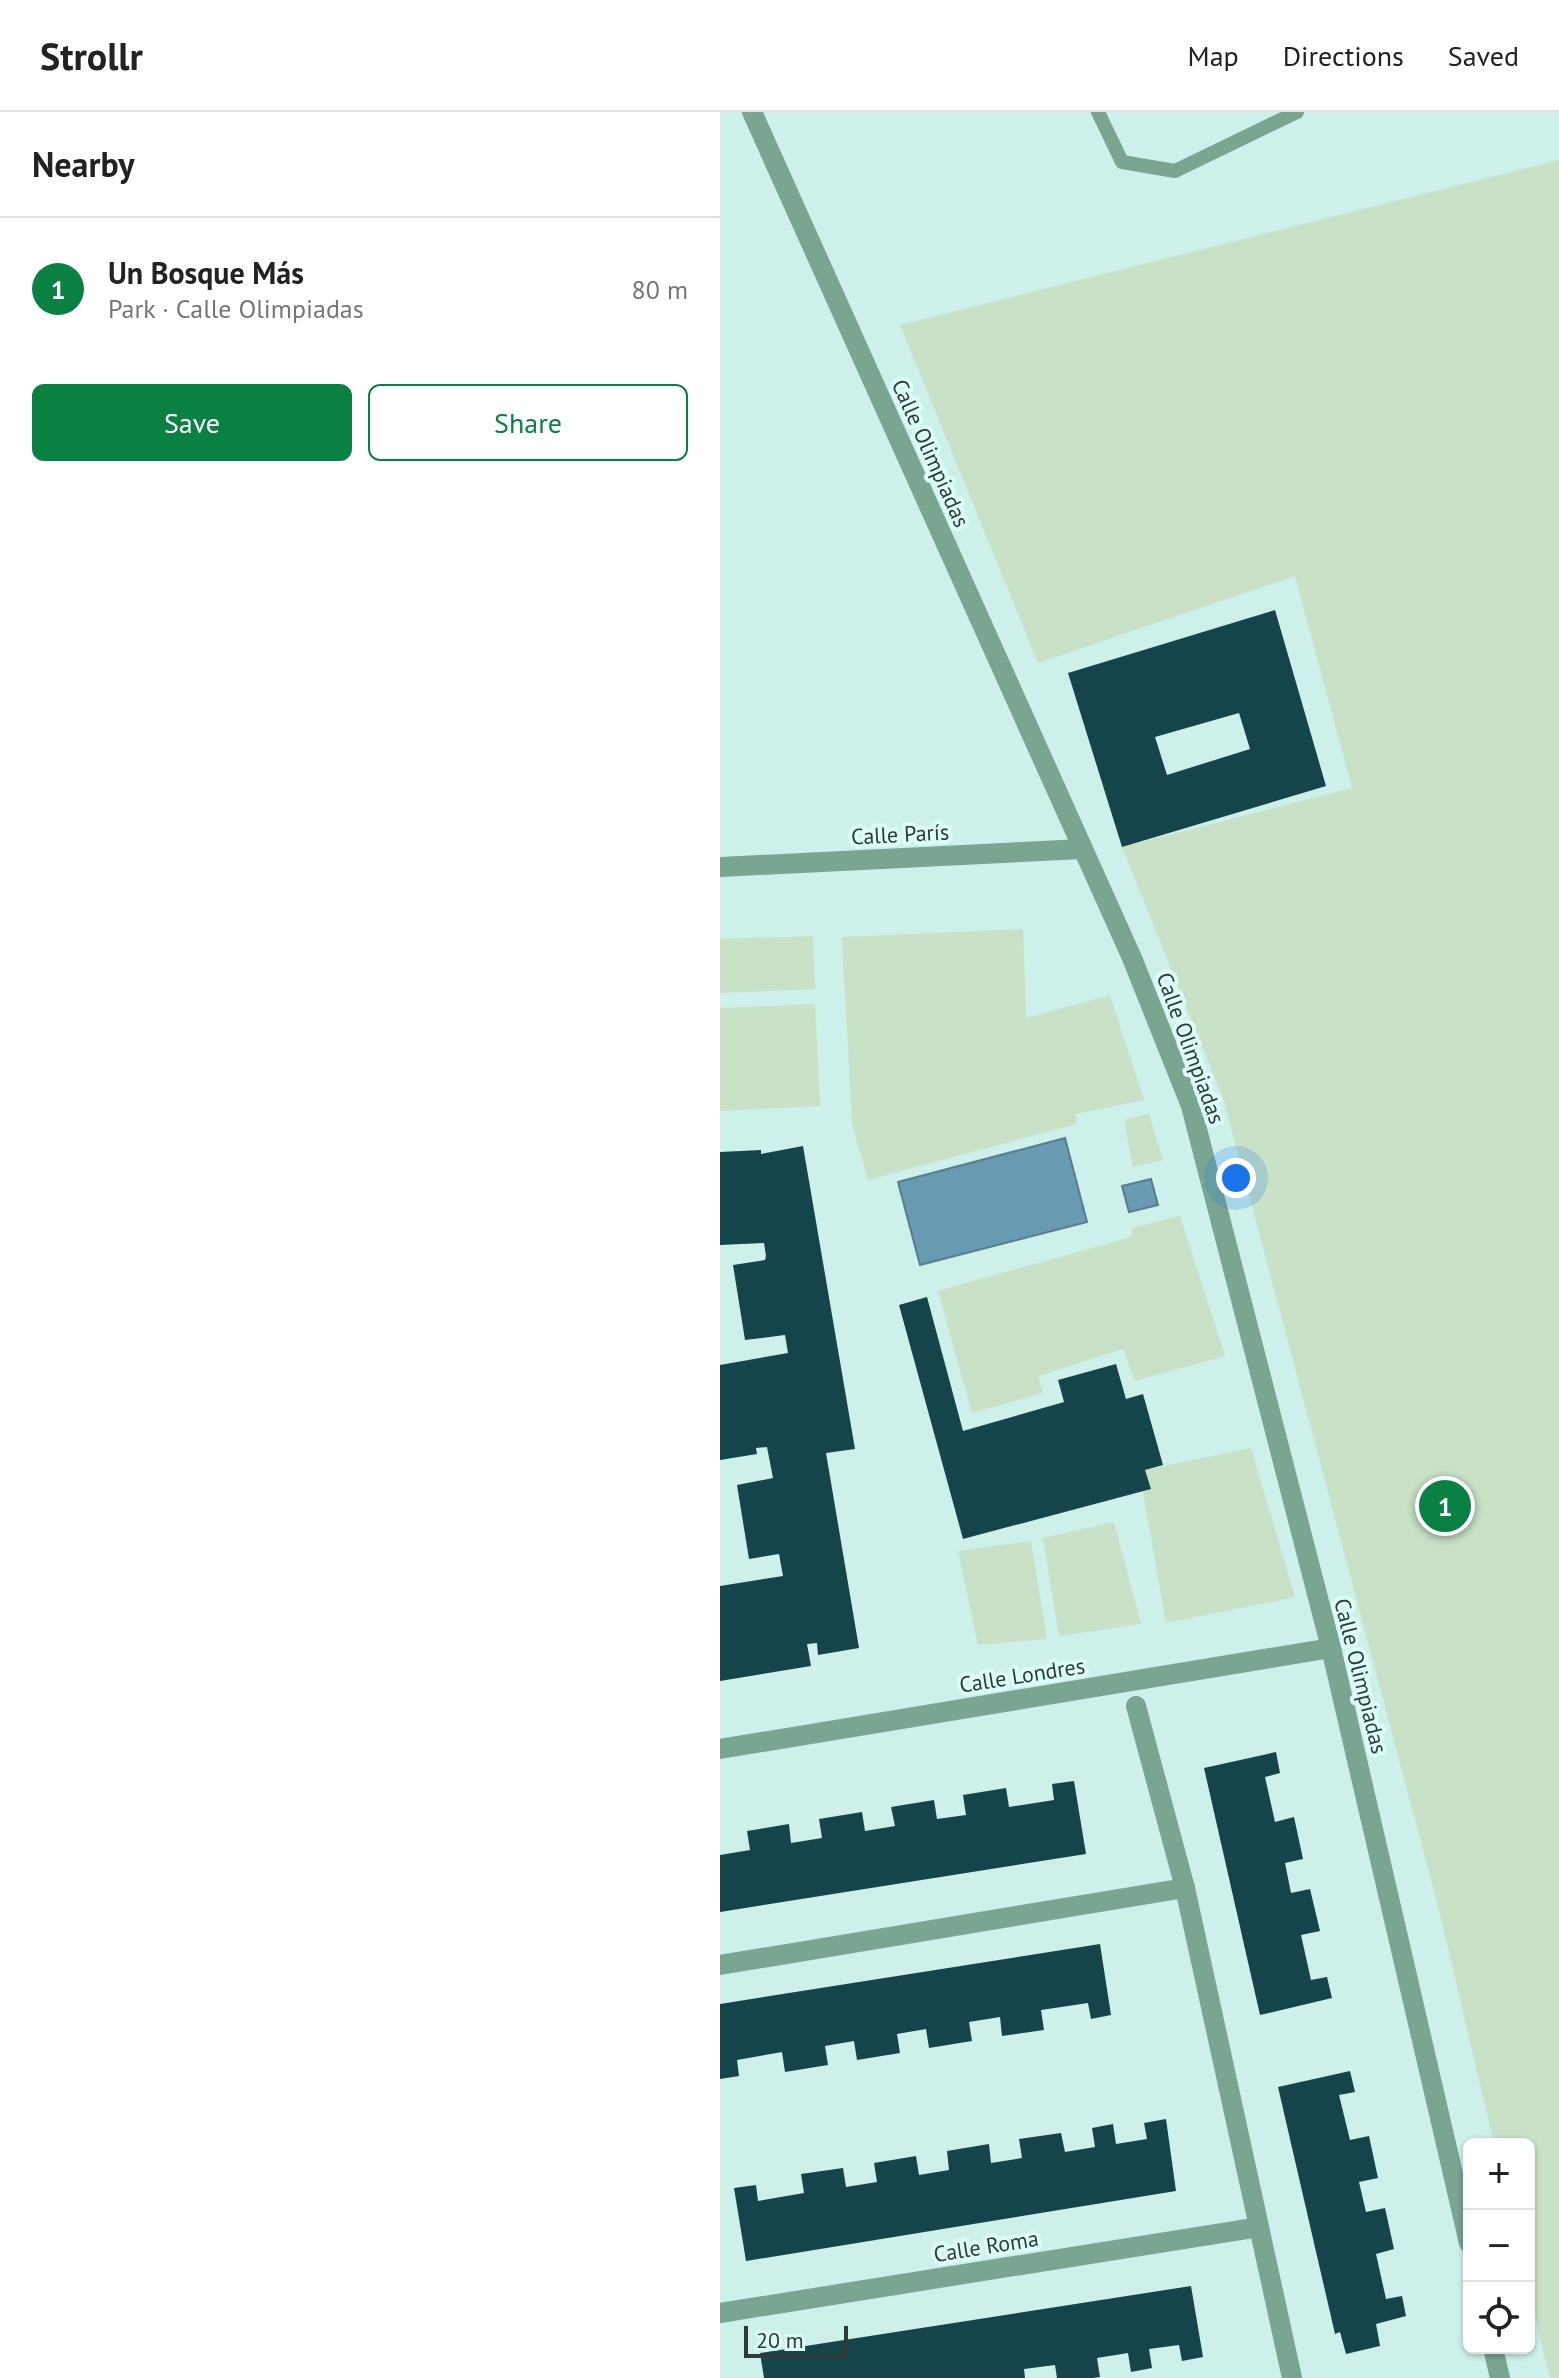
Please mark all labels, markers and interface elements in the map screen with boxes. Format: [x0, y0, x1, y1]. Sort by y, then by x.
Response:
text: Strollr [40, 31, 143, 80]
text: Map [1188, 37, 1239, 74]
text: Directions [1283, 37, 1404, 74]
text: Saved [1448, 37, 1519, 74]
text: Nearby [32, 142, 134, 186]
text: Un Bosque Más [108, 253, 304, 292]
text: 1 [51, 273, 65, 306]
text: 80 m [632, 273, 688, 306]
text: Park · Calle Olimpiadas [108, 292, 364, 325]
street label: Calle Olimpiadas [886, 375, 976, 531]
button: Save [32, 384, 352, 461]
button: Share [368, 384, 688, 461]
street label: Calle París [850, 817, 950, 851]
street label: Calle Olimpiadas [1151, 969, 1231, 1127]
your location [1216, 1158, 1256, 1198]
pin: 1 [1419, 1476, 1471, 1536]
street label: Calle Olimpiadas [1328, 1595, 1394, 1757]
street label: Calle Londres [957, 1651, 1087, 1699]
map controls [1463, 2138, 1535, 2354]
button: + [1463, 2138, 1535, 2210]
button: − [1463, 2210, 1535, 2282]
street label: Calle Roma [932, 2224, 1040, 2268]
button: locate [1463, 2282, 1535, 2354]
scale bar [744, 2322, 848, 2358]
text: 20 m [756, 2326, 804, 2354]

